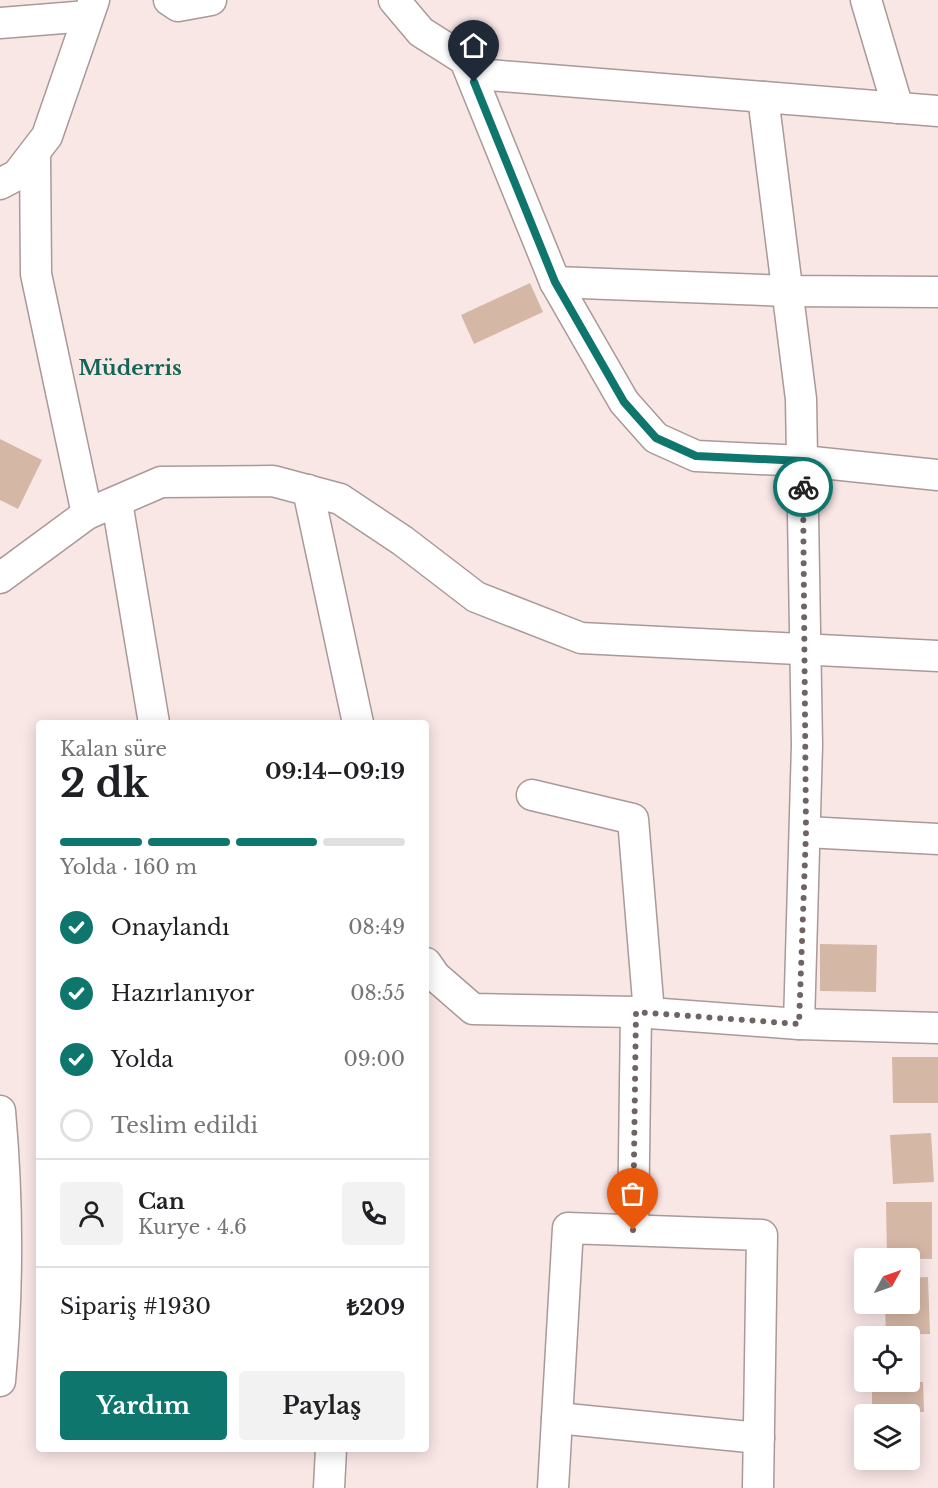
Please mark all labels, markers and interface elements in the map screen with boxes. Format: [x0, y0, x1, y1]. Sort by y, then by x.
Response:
pin [448, 20, 499, 82]
icon: home [457, 29, 490, 62]
district label: Müderris [78, 355, 182, 381]
courier [773, 457, 833, 517]
icon: bike [787, 471, 820, 504]
text: Kalan süre [60, 737, 167, 761]
text: 09:14–09:19 [265, 758, 405, 785]
text: 2 dk [60, 759, 149, 808]
text: Yolda · 160 m [60, 855, 197, 879]
icon: check [60, 911, 93, 944]
text: Onaylandı [111, 914, 229, 941]
text: 08:49 [348, 915, 405, 939]
icon: check [60, 977, 93, 1010]
text: Hazırlanıyor [111, 980, 254, 1007]
text: 08:55 [350, 981, 405, 1005]
icon: check [60, 1043, 93, 1076]
text: Yolda [111, 1046, 173, 1073]
text: 09:00 [344, 1047, 405, 1071]
text: Teslim edildi [111, 1112, 258, 1139]
pin [607, 1168, 658, 1230]
icon: bag [616, 1177, 649, 1210]
button: person [60, 1182, 123, 1245]
button: phone [342, 1182, 405, 1245]
text: Can [138, 1188, 185, 1215]
text: Kurye · 4.6 [138, 1215, 247, 1239]
north arrow [854, 1248, 920, 1314]
map controls [854, 1248, 920, 1470]
text: Sipariş #1930 [60, 1293, 211, 1320]
text: ₺209 [347, 1294, 405, 1321]
button: locate [854, 1326, 920, 1392]
button: Yardım [60, 1371, 227, 1440]
button: Paylaş [239, 1371, 405, 1440]
button: layers [854, 1404, 920, 1470]

